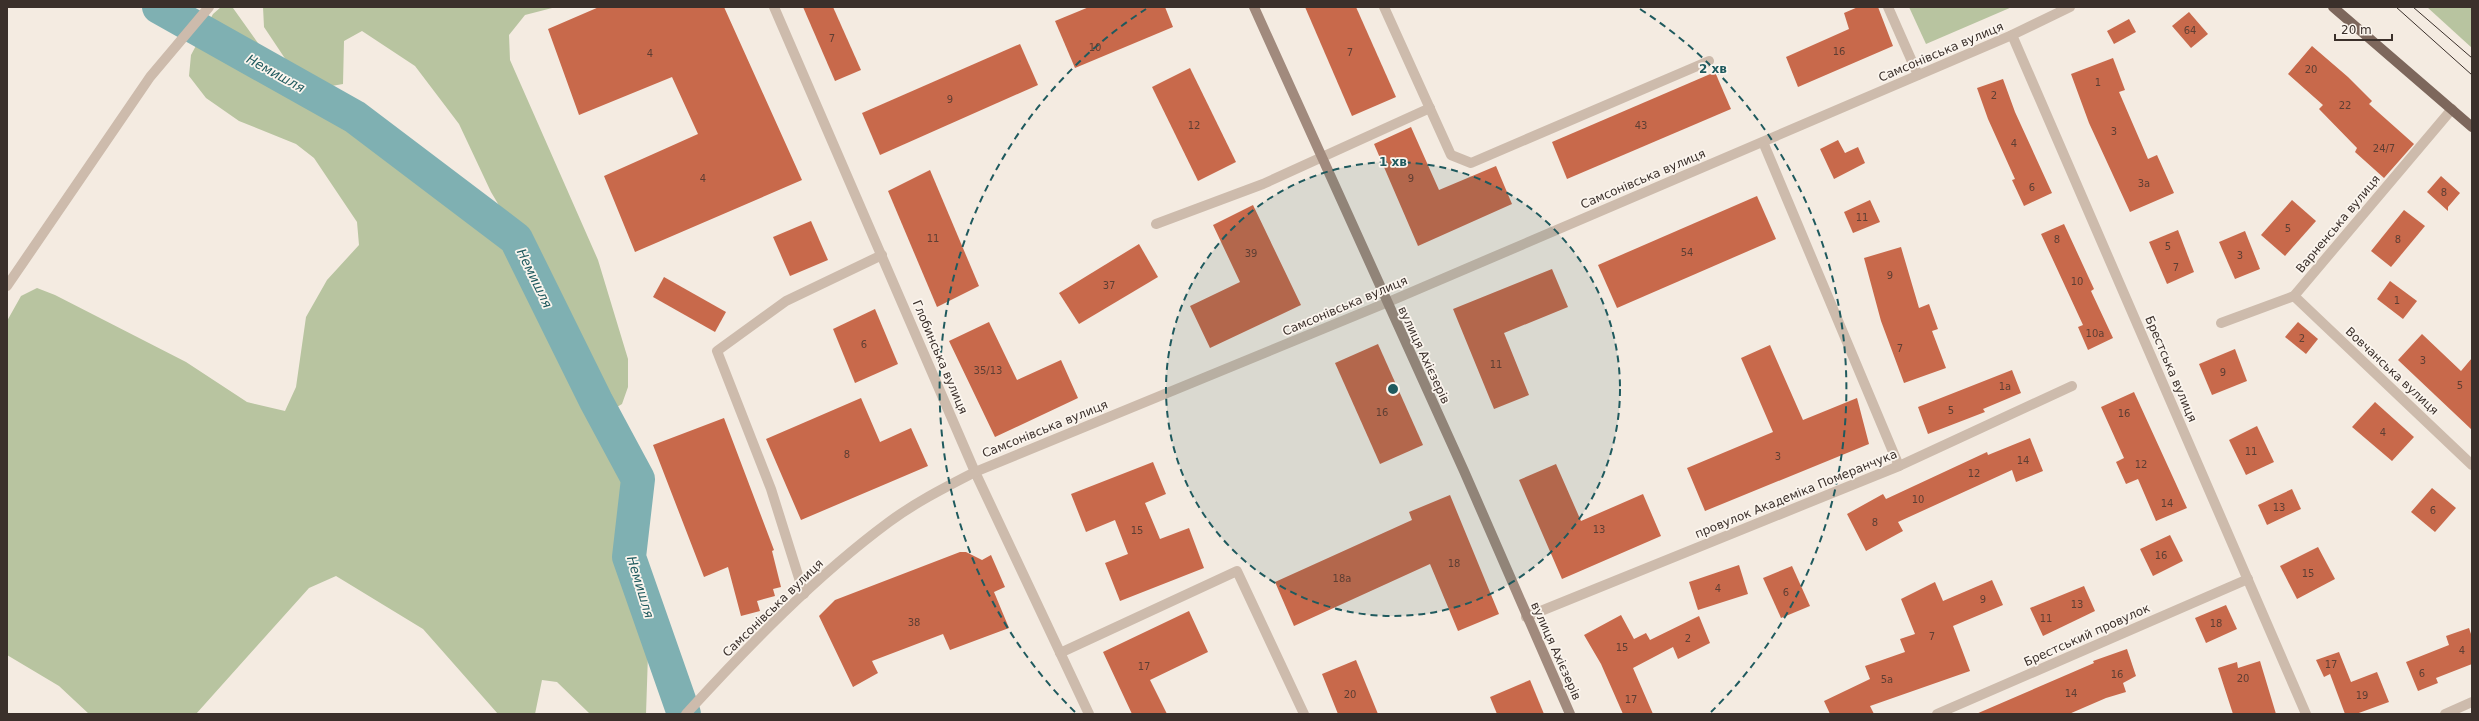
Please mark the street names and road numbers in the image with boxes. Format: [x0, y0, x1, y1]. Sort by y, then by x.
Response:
street label: Самсонівська вулиця [1877, 19, 2005, 85]
street label: Самсонівська вулиця [1579, 146, 1707, 212]
street label: Варненська вулиця [2293, 172, 2383, 276]
street label: Самсонівська вулиця [1281, 273, 1409, 339]
street label: Глобинська вулиця [910, 298, 970, 416]
street label: вулиця Ахієзерів [1395, 304, 1453, 406]
street label: Брестська вулиця [2142, 314, 2200, 424]
street label: Вовчанська вулиця [2343, 324, 2441, 418]
street label: Самсонівська вулиця [980, 397, 1110, 461]
street label: провулок Академіка Померанчука [1693, 447, 1899, 541]
street label: Самсонівська вулиця [720, 556, 826, 660]
street label: вулиця Ахієзерів [1528, 600, 1584, 702]
street label: Брестський провулок [2022, 601, 2152, 669]

